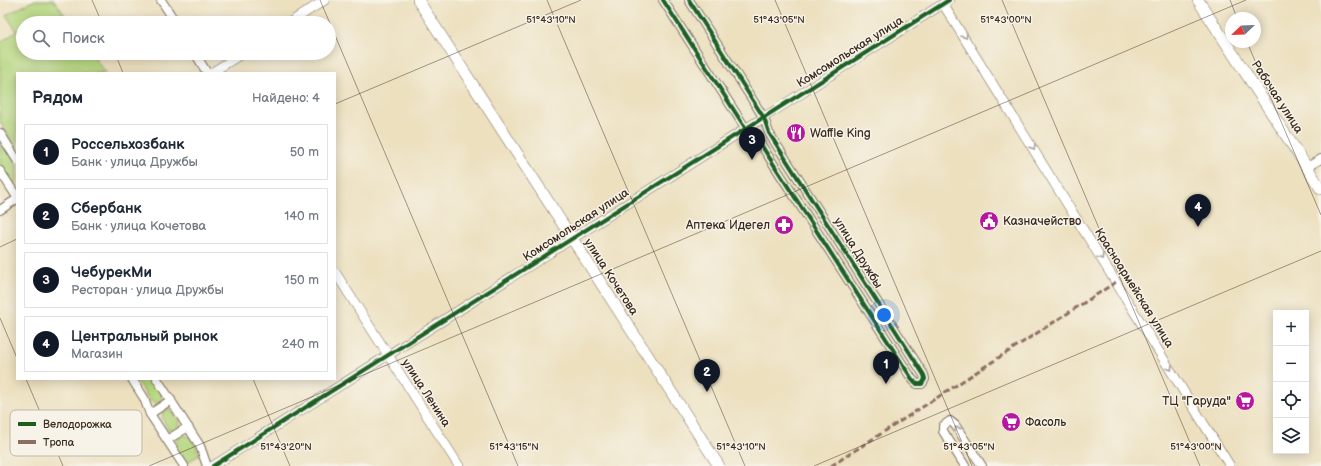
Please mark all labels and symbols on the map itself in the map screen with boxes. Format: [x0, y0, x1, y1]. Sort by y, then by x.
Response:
north arrow [1225, 12, 1261, 48]
street label: Комсомольская улица [794, 13, 906, 91]
text: 51°43'10"N [526, 14, 576, 26]
text: 51°43'05"N [753, 14, 805, 26]
text: 51°43'00"N [980, 14, 1032, 26]
one-way arrow [960, 32, 967, 39]
street label: Рабочая улица [1248, 58, 1306, 136]
restaurant icon: Waffle King [785, 122, 807, 144]
place label: Waffle King [810, 126, 871, 141]
pin: 3 [739, 127, 765, 160]
one-way arrow [1029, 143, 1036, 150]
street label: Комсомольская улица [520, 185, 632, 265]
pin: 4 [1185, 194, 1211, 227]
public building icon: Казначейство [978, 210, 1000, 232]
pharmacy icon: Аптека Идегел [773, 214, 795, 236]
place label: Казначейство [1003, 214, 1081, 229]
street label: улица Дружбы [830, 215, 886, 291]
place label: Аптека Идегел [685, 218, 770, 233]
street label: Красноармейская улица [1091, 225, 1177, 351]
street label: улица Кочетова [581, 236, 641, 318]
one-way arrow [1097, 253, 1104, 260]
your location [874, 305, 894, 325]
pin: 1 [873, 351, 899, 384]
street label: улица Ленина [398, 356, 454, 430]
pin: 2 [694, 359, 720, 392]
one-way arrow [1165, 364, 1172, 371]
supermarket icon: ТЦ "Гаруда" [1234, 390, 1256, 412]
place label: ТЦ "Гаруда" [1162, 394, 1231, 409]
legend [10, 410, 142, 456]
supermarket icon: Фасоль [1000, 411, 1022, 433]
place label: Фасоль [1025, 415, 1066, 430]
text: Велодорожка [43, 418, 112, 431]
one-way arrow [954, 426, 962, 433]
text: Тропа [43, 436, 75, 449]
text: 51°43'20"N [260, 441, 312, 453]
text: 51°43'15"N [489, 441, 539, 453]
text: 51°43'10"N [716, 441, 766, 453]
text: 51°43'05"N [943, 441, 995, 453]
text: 51°43'00"N [1170, 441, 1222, 453]

